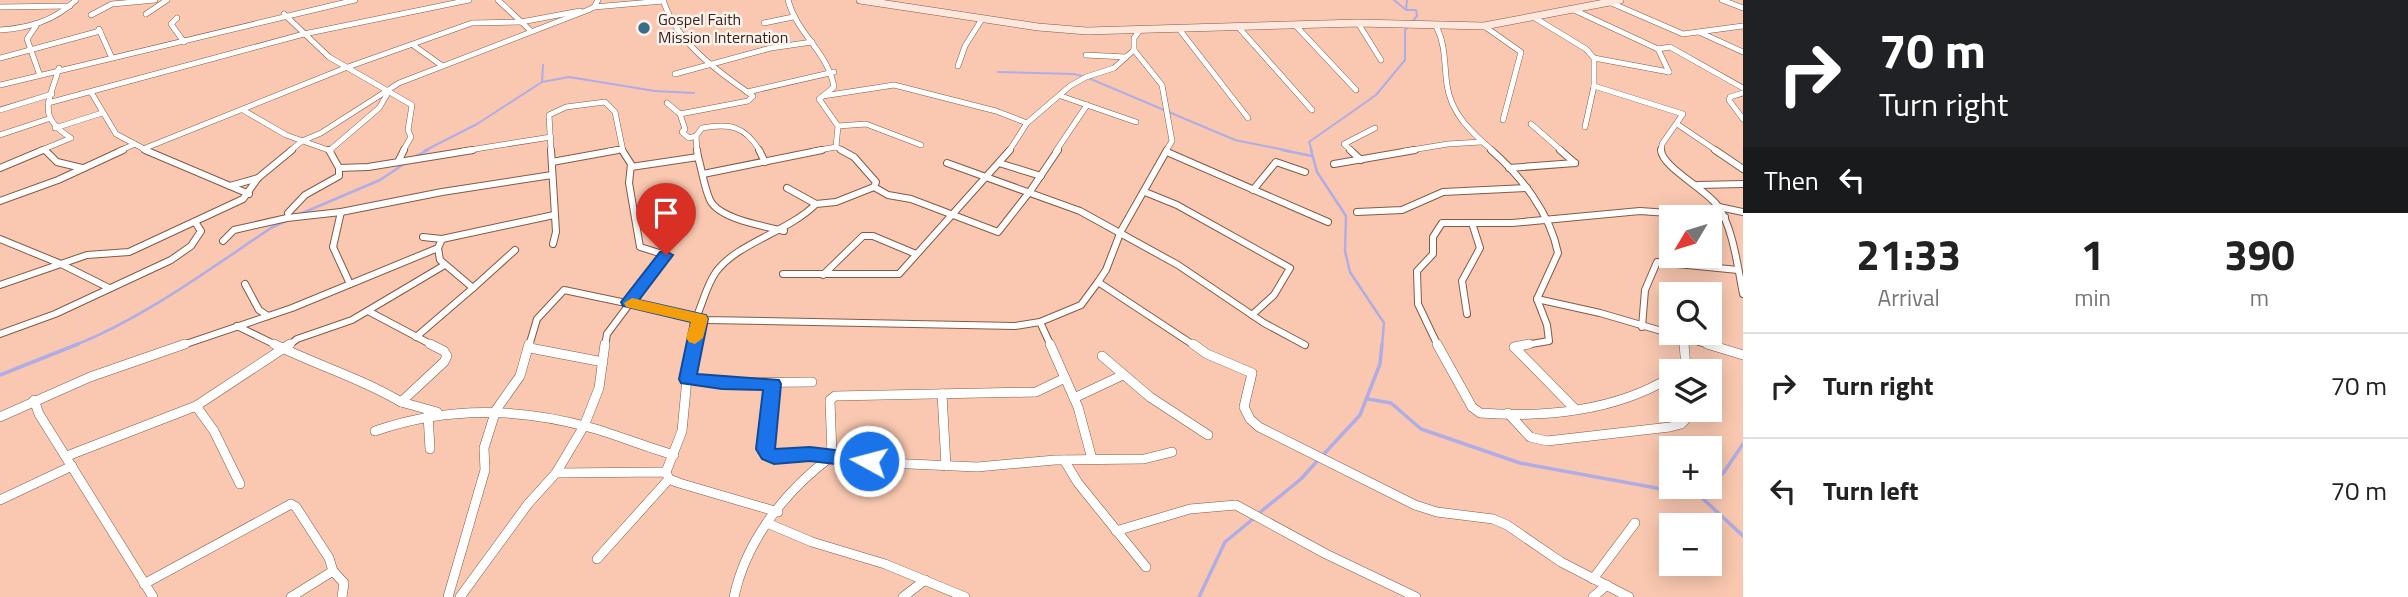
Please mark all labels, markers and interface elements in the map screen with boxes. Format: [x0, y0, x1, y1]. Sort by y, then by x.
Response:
place label: Gospel Faith Mission Internation [658, 7, 788, 49]
text: 70 m [1879, 12, 1986, 87]
marker: Gospel Faith Mission Internation [636, 20, 652, 36]
icon: right [1764, 28, 1855, 119]
text: Turn right [1879, 80, 2008, 128]
text: Then [1764, 161, 1819, 200]
icon: left [1833, 161, 1871, 199]
pin [636, 183, 696, 255]
icon: arrive [647, 194, 685, 232]
north arrow [1659, 205, 1722, 268]
map controls [1659, 205, 1722, 576]
text: 21:33 [1856, 222, 1961, 286]
text: 1 [2081, 222, 2104, 286]
text: 390 [2224, 222, 2295, 286]
text: Arrival [1877, 280, 1940, 315]
text: min [2074, 280, 2111, 315]
text: m [2250, 280, 2269, 315]
button: search [1659, 282, 1722, 345]
button: layers [1659, 359, 1722, 422]
text: Turn right [1823, 366, 1934, 405]
text: 70 m [2330, 366, 2387, 405]
icon: right [1764, 367, 1802, 405]
position arrow [832, 424, 906, 498]
button: + [1659, 436, 1722, 499]
text: Turn left [1823, 471, 1918, 510]
text: 70 m [2330, 471, 2387, 510]
icon: left [1764, 472, 1802, 510]
button: − [1659, 513, 1722, 576]

